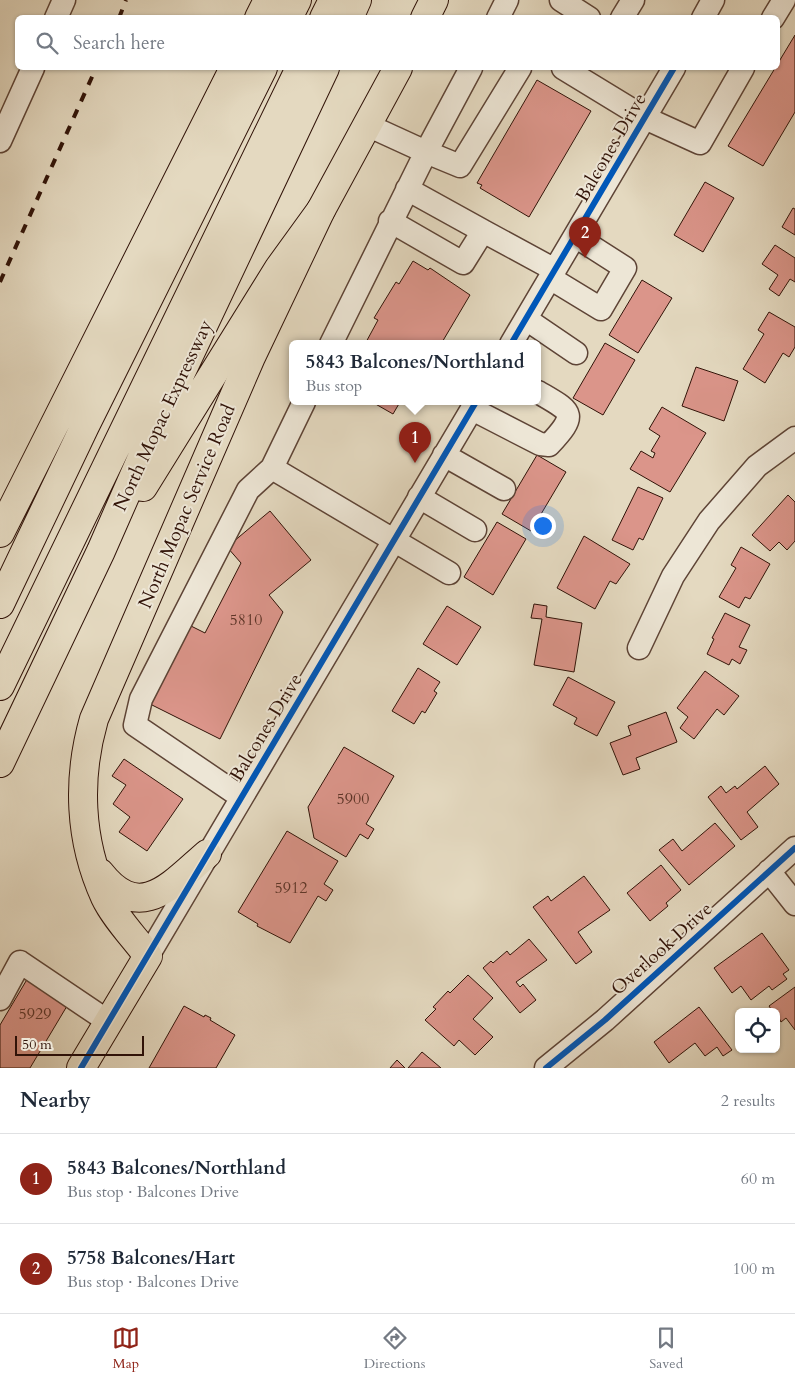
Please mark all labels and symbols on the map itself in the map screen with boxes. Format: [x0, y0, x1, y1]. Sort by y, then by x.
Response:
street label: Balcones Drive [569, 88, 653, 207]
pin: 2 [569, 217, 601, 258]
street label: North Mopac Expressway [107, 316, 219, 515]
street label: North Mopac Service Road [132, 400, 242, 612]
pin: 1 [399, 422, 431, 463]
your location [530, 513, 556, 539]
house number: 5810 [230, 609, 262, 631]
street label: Balcones Drive [223, 669, 308, 786]
house number: 5900 [337, 788, 369, 810]
house number: 5912 [275, 877, 307, 899]
street label: Overlook Drive [605, 896, 718, 1001]
house number: 5929 [19, 1003, 51, 1025]
scale bar [15, 1033, 144, 1056]

